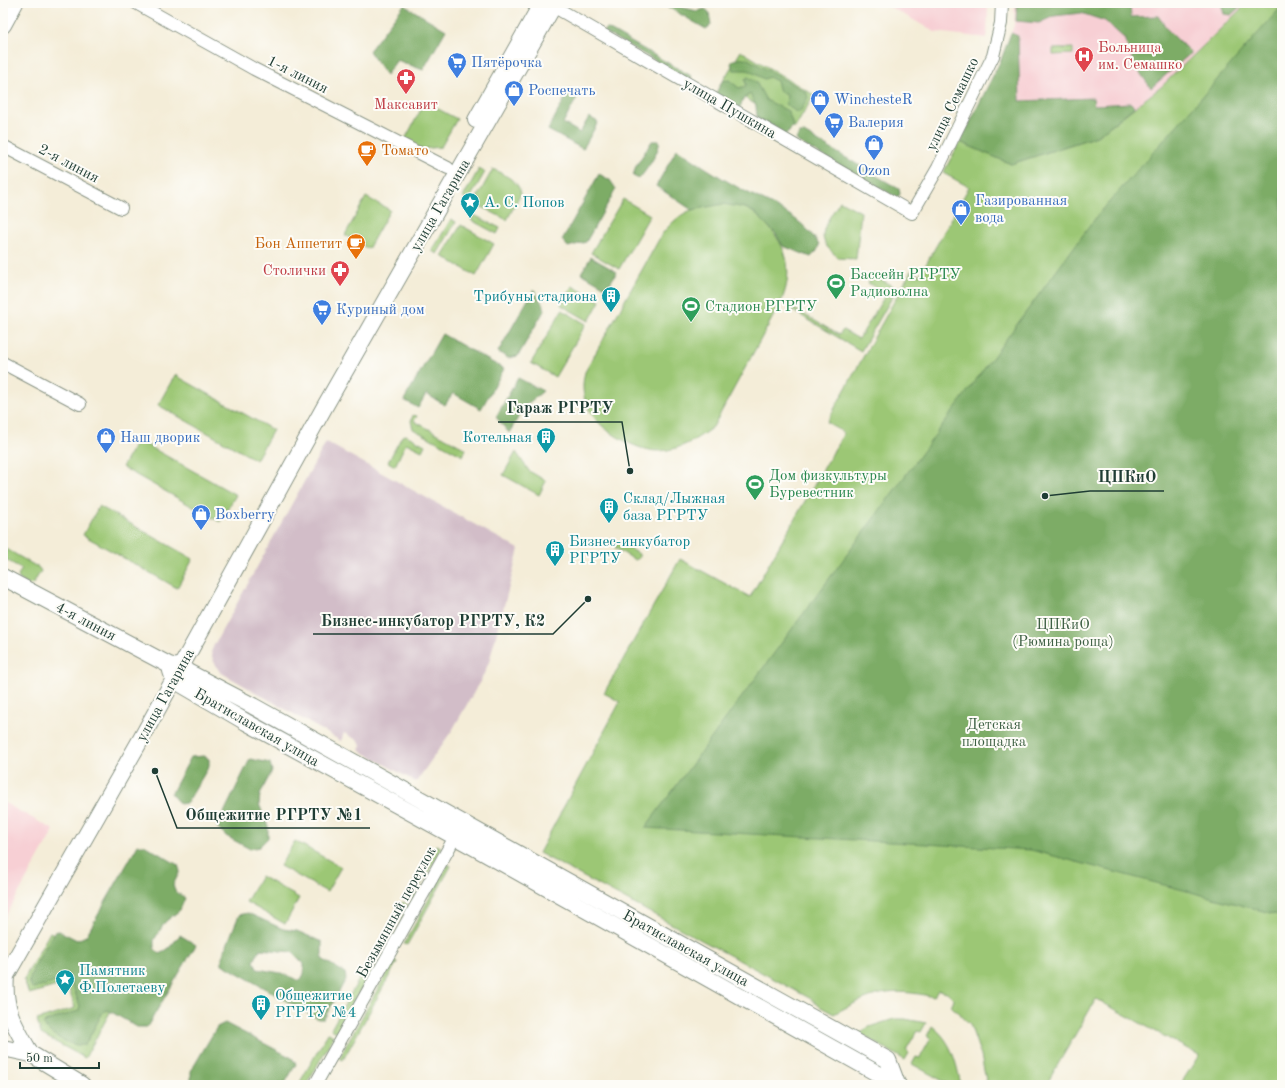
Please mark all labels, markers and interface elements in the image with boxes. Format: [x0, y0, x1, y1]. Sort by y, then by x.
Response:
place label: Больница им. Семашко [1098, 41, 1183, 73]
hospital icon: Больница им. Семашко [1073, 45, 1095, 73]
supermarket icon: Пятёрочка [446, 51, 468, 79]
street label: 1-я линия [265, 54, 330, 97]
place label: Пятёрочка [471, 56, 543, 71]
street label: улица Семашко [924, 56, 982, 154]
pharmacy icon: Максавит [395, 67, 417, 95]
street label: улица Пушкина [680, 77, 779, 142]
shop icon: Роспечать [503, 79, 525, 107]
place label: Роспечать [528, 84, 595, 99]
shop icon: WinchesteR [809, 88, 831, 116]
place label: WinchesteR [834, 93, 913, 108]
place label: Максавит [374, 98, 438, 113]
supermarket icon: Валерия [823, 111, 845, 139]
place label: Валерия [848, 116, 904, 131]
shop icon: Ozon [863, 133, 885, 161]
cafe icon: Томато [356, 139, 378, 167]
street label: 2-я линия [36, 142, 101, 187]
place label: Томато [381, 144, 429, 159]
street label: улица Гагарина [409, 157, 474, 254]
place label: Ozon [858, 164, 890, 179]
place icon: А. С. Попов [459, 191, 481, 219]
place label: Газированная вода [975, 194, 1068, 226]
place label: А. С. Попов [484, 196, 564, 211]
shop icon: Газированная вода [950, 198, 972, 226]
cafe icon: Бон Аппетит [345, 232, 367, 260]
place label: Бон Аппетит [254, 237, 342, 252]
pharmacy icon: Столички [329, 259, 351, 287]
place label: Столички [263, 264, 326, 279]
place label: Бассейн РГРТУ Радиоволна [850, 268, 961, 300]
sports icon: Бассейн РГРТУ Радиоволна [825, 272, 847, 300]
building icon: Трибуны стадиона [600, 285, 622, 313]
place label: Трибуны стадиона [473, 290, 598, 305]
sports icon: Стадион РГРТУ [680, 295, 702, 323]
supermarket icon: Куриный дом [311, 298, 333, 326]
place label: Стадион РГРТУ [705, 300, 818, 315]
place label: Куриный дом [336, 303, 425, 318]
callout: Гараж РГРТУ [498, 394, 622, 422]
text: Гараж РГРТУ [506, 401, 614, 417]
shop icon: Наш дворик [95, 426, 117, 454]
building icon: Котельная [535, 426, 557, 454]
place label: Наш дворик [120, 431, 201, 446]
place label: Котельная [462, 431, 532, 446]
callout: ЦПКиО [1090, 463, 1164, 491]
place label: Дом физкультуры Буревестник [769, 469, 887, 501]
text: ЦПКиО [1098, 470, 1156, 486]
sports icon: Дом физкультуры Буревестник [744, 473, 766, 501]
place label: Склад/Лыжная база РГРТУ [623, 492, 726, 524]
building icon: Склад/Лыжная база РГРТУ [598, 496, 620, 524]
shop icon: Boxberry [190, 503, 212, 531]
place label: Boxberry [215, 508, 275, 523]
place label: Бизнес-инкубатор РГРТУ [569, 535, 691, 567]
building icon: Бизнес-инкубатор РГРТУ [544, 539, 566, 567]
street label: 4-я линия [53, 600, 118, 645]
callout: Бизнес-инкубатор РГРТУ, К2 [313, 606, 553, 634]
text: Бизнес-инкубатор РГРТУ, К2 [321, 614, 545, 630]
park label: ЦПКиО (Рюмина роща) [1012, 618, 1114, 650]
street label: улица Гагарина [135, 646, 198, 745]
street label: Братиславская улица [191, 686, 322, 770]
park label: Детская площадка [962, 718, 1027, 750]
callout: Общежитие РГРТУ №1 [177, 800, 370, 828]
text: Общежитие РГРТУ №1 [185, 808, 363, 824]
street label: Безымянный переулок [355, 844, 440, 981]
street label: Братиславская улица [620, 908, 751, 990]
place label: Памятник Ф.Полетаеву [79, 964, 165, 996]
place icon: Памятник Ф.Полетаеву [54, 968, 76, 996]
place label: Общежитие РГРТУ №4 [275, 989, 356, 1021]
building icon: Общежитие РГРТУ №4 [250, 993, 272, 1021]
scale bar [20, 1044, 99, 1070]
text: 50 m [26, 1052, 53, 1065]

